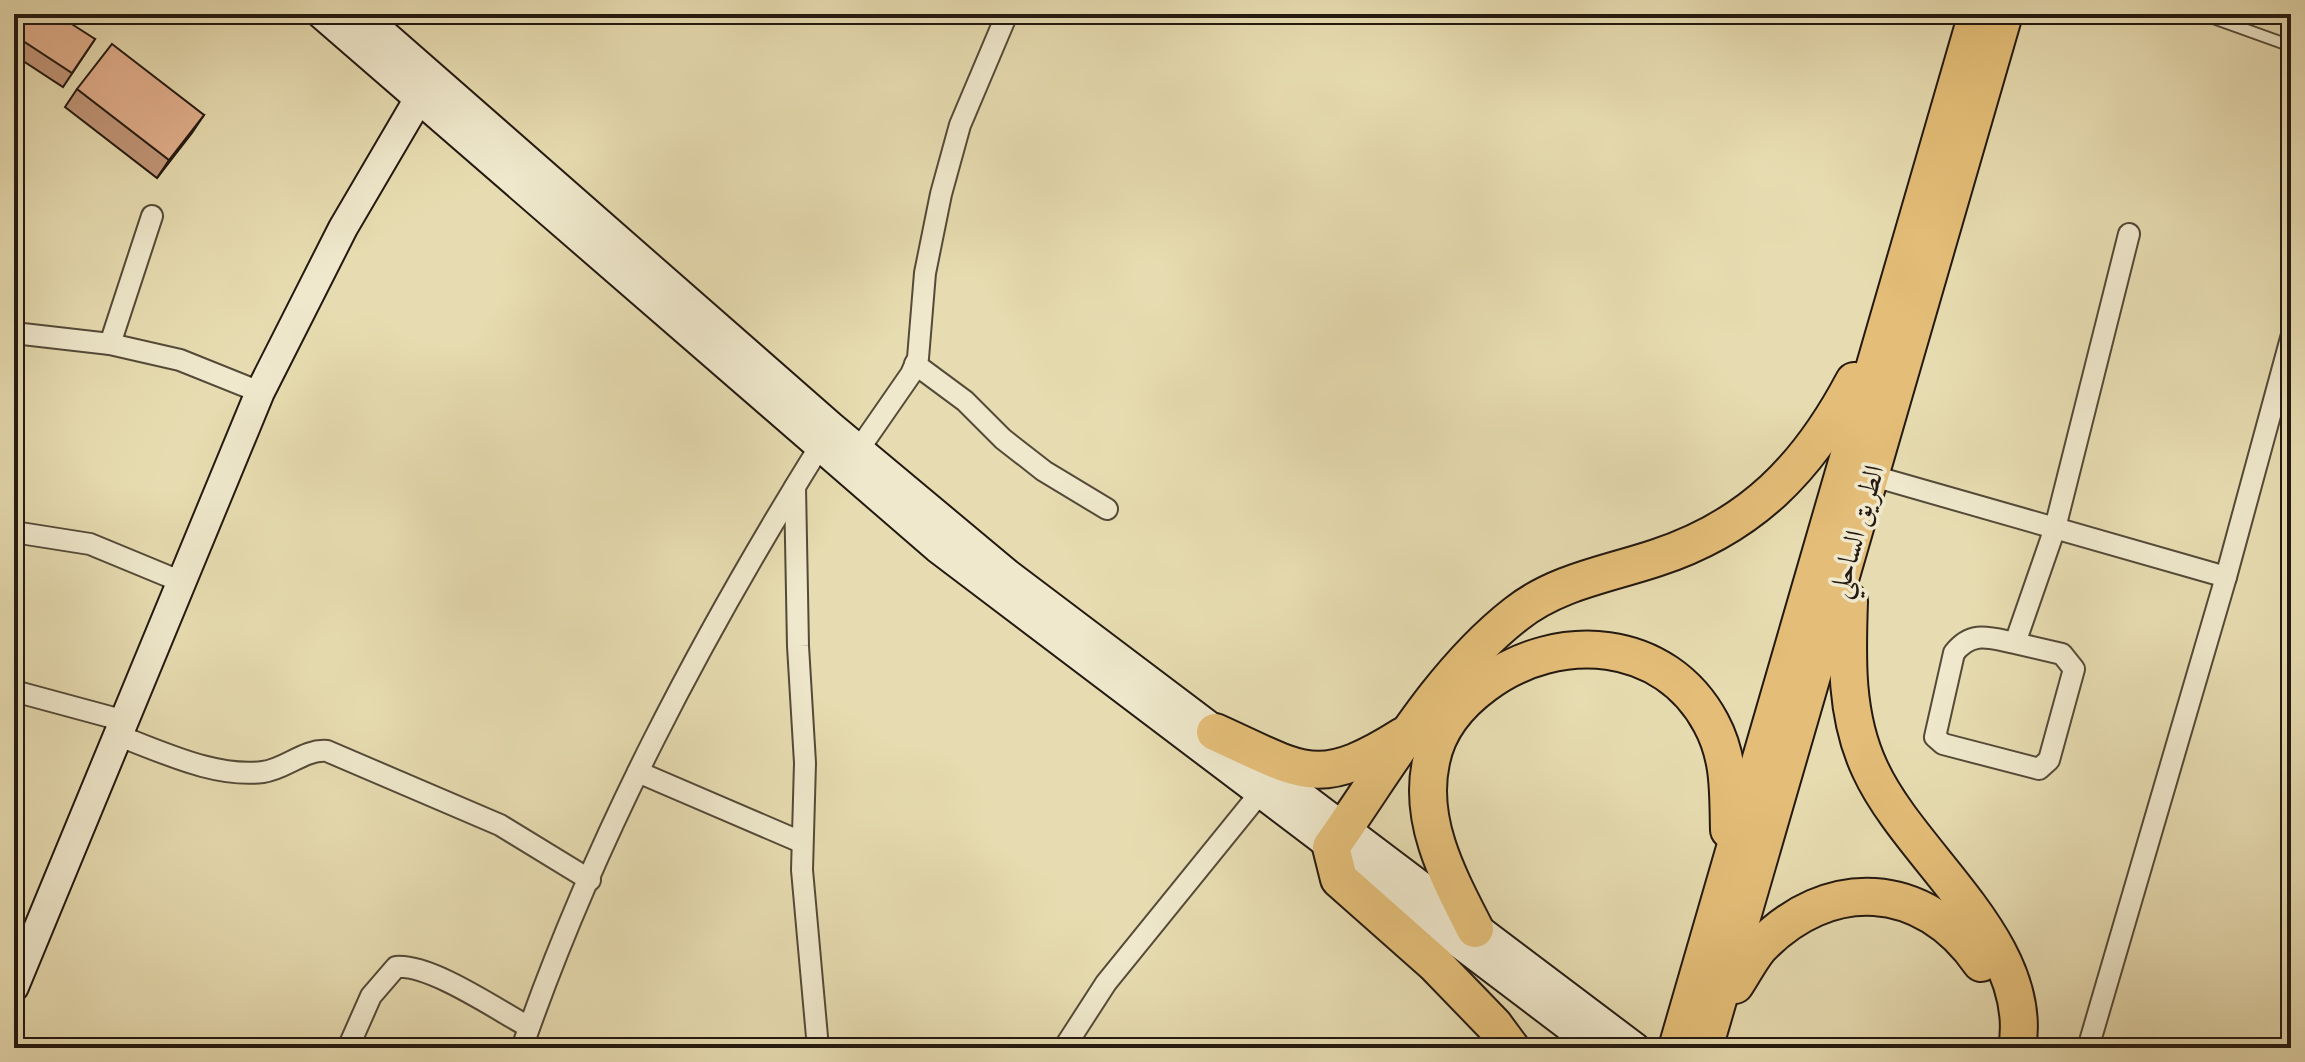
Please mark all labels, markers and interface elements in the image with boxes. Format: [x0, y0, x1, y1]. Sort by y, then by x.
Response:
street label: الطريق الساحلي [1816, 460, 1900, 604]

